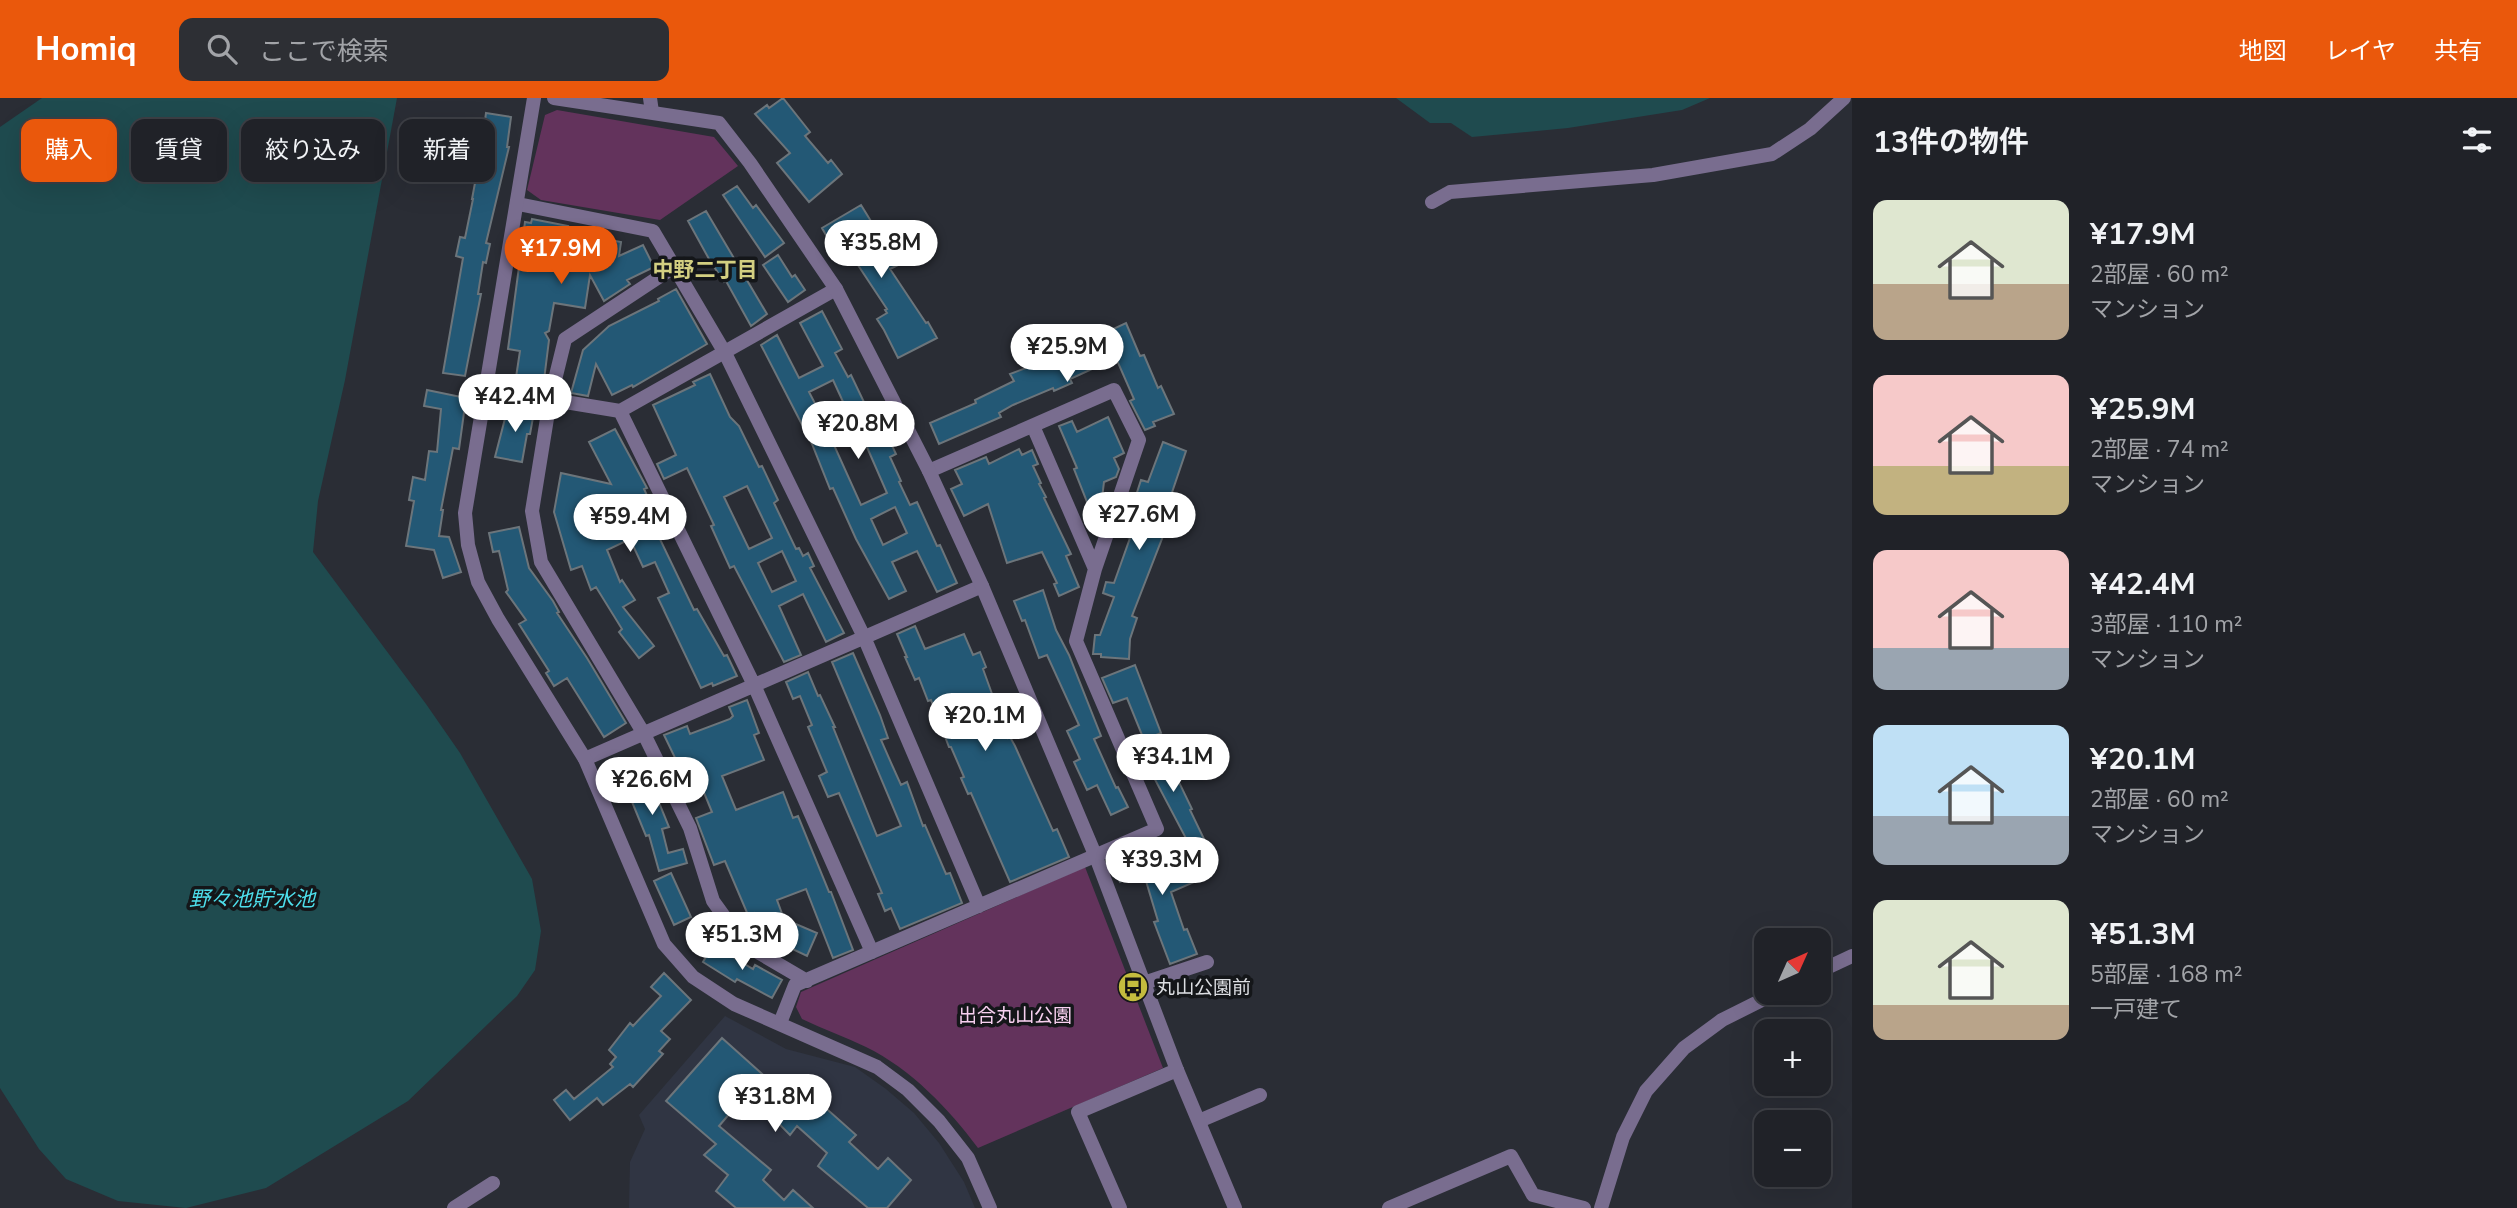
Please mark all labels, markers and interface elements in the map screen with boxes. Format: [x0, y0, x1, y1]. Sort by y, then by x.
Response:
search box [179, 18, 669, 81]
text: Homiq [35, 27, 137, 72]
icon: search [203, 30, 241, 68]
text: ここで検索 [259, 34, 389, 69]
text: 地図 [2239, 35, 2287, 67]
text: レイヤ [2325, 35, 2396, 67]
text: 共有 [2434, 35, 2482, 67]
chip: 購入 [21, 119, 117, 182]
chip: 賃貸 [131, 119, 227, 182]
chip: 絞り込み [241, 119, 385, 182]
chip: 新着 [399, 119, 495, 182]
icon: filters [2458, 121, 2496, 159]
text: 13件の物件 [1873, 122, 2029, 163]
text: ¥17.9M [2090, 214, 2195, 255]
pin: ¥35.8M [824, 220, 938, 280]
pin: ¥17.9M [504, 226, 618, 286]
text: ¥35.8M [841, 227, 921, 258]
icon: home [1929, 228, 2013, 312]
text: ¥17.9M [521, 233, 601, 264]
district label: 中野二丁目 [653, 256, 758, 284]
text: 2部屋 · 60 m² [2090, 259, 2229, 290]
text: マンション [2090, 294, 2205, 325]
pin: ¥25.9M [1010, 324, 1124, 384]
text: ¥25.9M [1027, 331, 1107, 362]
pin: ¥42.4M [458, 374, 572, 434]
text: ¥42.4M [475, 381, 555, 412]
text: ¥25.9M [2090, 389, 2195, 430]
pin: ¥20.8M [801, 402, 915, 461]
icon: home [1929, 403, 2013, 487]
text: ¥20.8M [818, 408, 898, 439]
text: 2部屋 · 74 m² [2090, 434, 2229, 465]
text: マンション [2090, 469, 2205, 500]
pin: ¥27.6M [1082, 492, 1196, 552]
pin: ¥59.4M [573, 494, 687, 554]
text: ¥27.6M [1099, 499, 1179, 530]
text: ¥59.4M [590, 501, 670, 532]
text: ¥42.4M [2090, 564, 2195, 605]
icon: home [1929, 578, 2013, 662]
text: 3部屋 · 110 m² [2090, 609, 2243, 640]
text: マンション [2090, 644, 2205, 675]
pin: ¥20.1M [928, 694, 1042, 753]
text: ¥20.1M [945, 700, 1025, 731]
pin: ¥34.1M [1116, 734, 1230, 794]
text: ¥20.1M [2090, 739, 2195, 780]
text: ¥34.1M [1133, 741, 1213, 772]
icon: home [1929, 753, 2013, 837]
pin: ¥26.6M [595, 758, 709, 817]
text: ¥26.6M [612, 764, 692, 795]
text: 2部屋 · 60 m² [2090, 784, 2229, 815]
text: マンション [2090, 819, 2205, 850]
pin: ¥39.3M [1105, 838, 1219, 897]
text: ¥39.3M [1122, 844, 1202, 875]
water label: 野々池貯水池 [189, 885, 317, 913]
pin: ¥51.3M [685, 912, 799, 972]
text: ¥51.3M [2090, 914, 2195, 955]
text: ¥51.3M [702, 919, 782, 950]
north arrow [1754, 928, 1830, 1004]
map controls [1754, 928, 1831, 1187]
icon: home [1929, 928, 2013, 1012]
text: 5部屋 · 168 m² [2090, 959, 2243, 990]
bus stop icon: 丸山公園前 [1116, 970, 1150, 1004]
place label: 丸山公園前 [1156, 975, 1251, 1001]
text: 一戸建て [2090, 994, 2182, 1025]
park label: 出合丸山公園 [958, 1003, 1072, 1029]
button: + [1754, 1019, 1831, 1096]
pin: ¥31.8M [718, 1074, 832, 1134]
text: ¥31.8M [735, 1081, 815, 1112]
button: − [1754, 1110, 1831, 1187]

